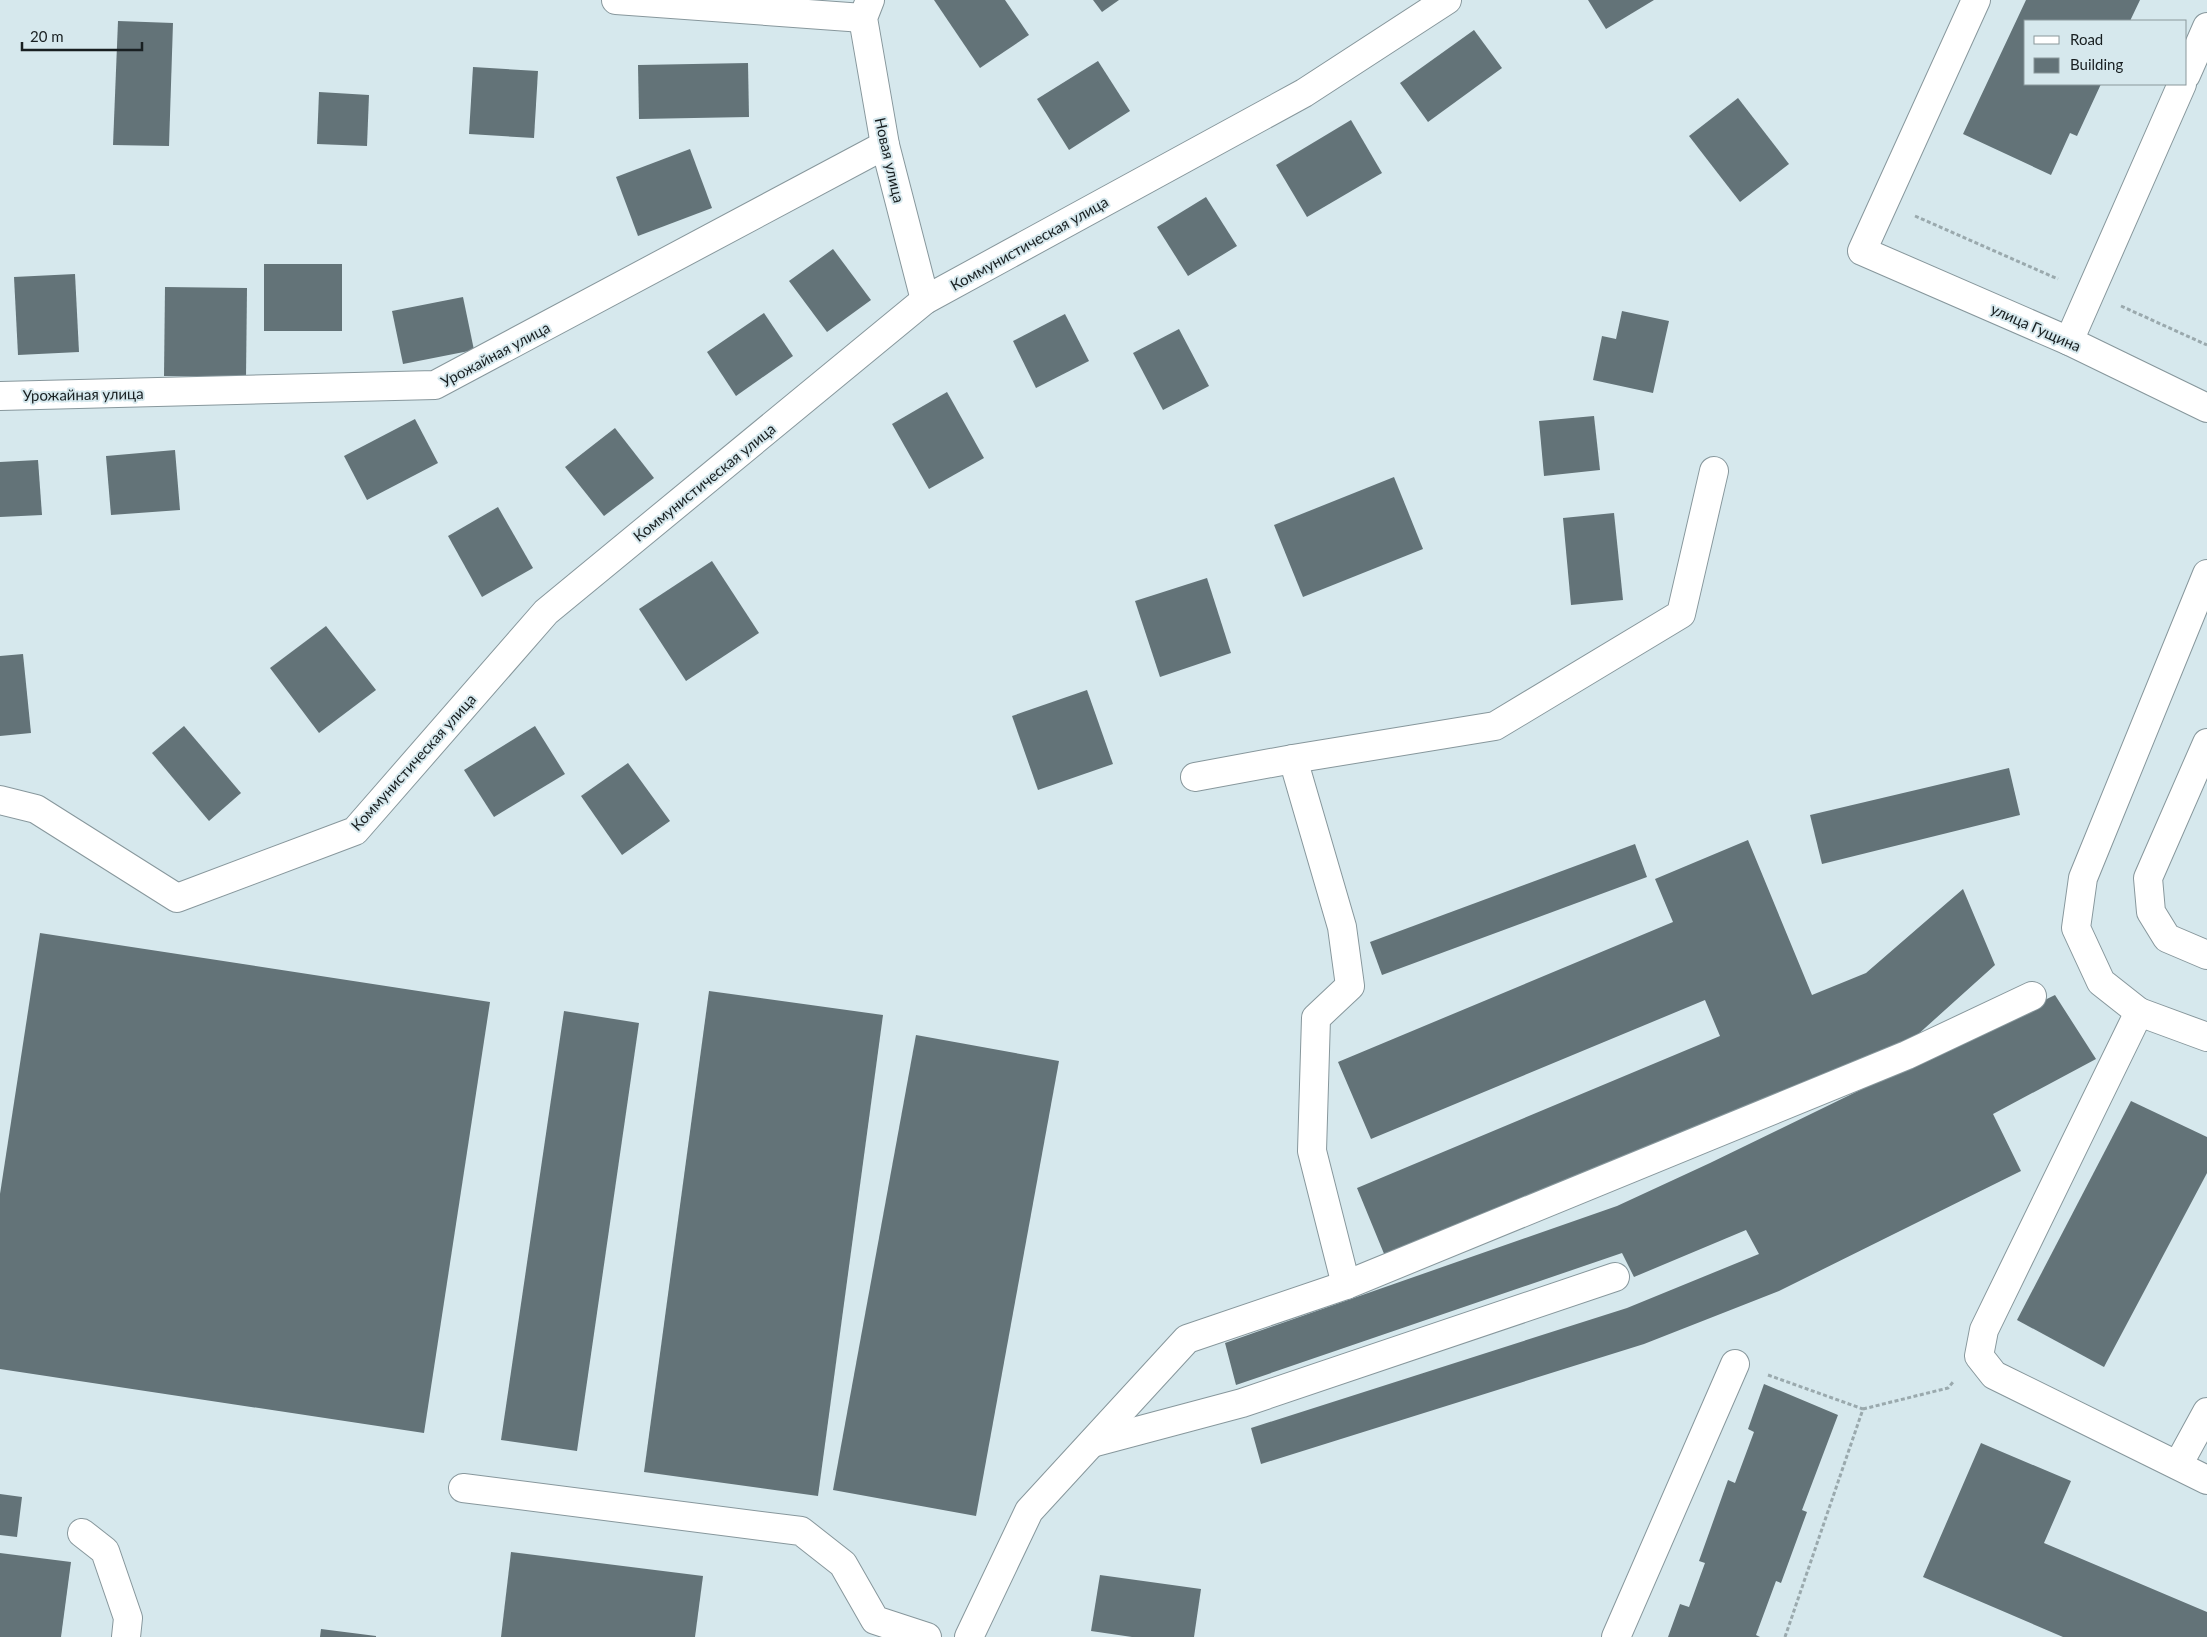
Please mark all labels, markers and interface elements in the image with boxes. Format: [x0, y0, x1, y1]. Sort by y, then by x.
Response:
scale bar [22, 20, 142, 52]
legend [2024, 20, 2187, 85]
text: 20 m [30, 27, 64, 45]
text: Road [2070, 30, 2103, 48]
text: Building [2070, 55, 2123, 73]
street label: Новая улица [871, 116, 909, 204]
street label: Коммунистическая улица [947, 192, 1111, 294]
street label: улица Гущина [1988, 299, 2084, 355]
street label: Урожайная улица [437, 318, 553, 390]
street label: Урожайная улица [22, 384, 144, 404]
street label: Коммунистическая улица [629, 419, 779, 545]
street label: Коммунистическая улица [347, 690, 479, 834]

